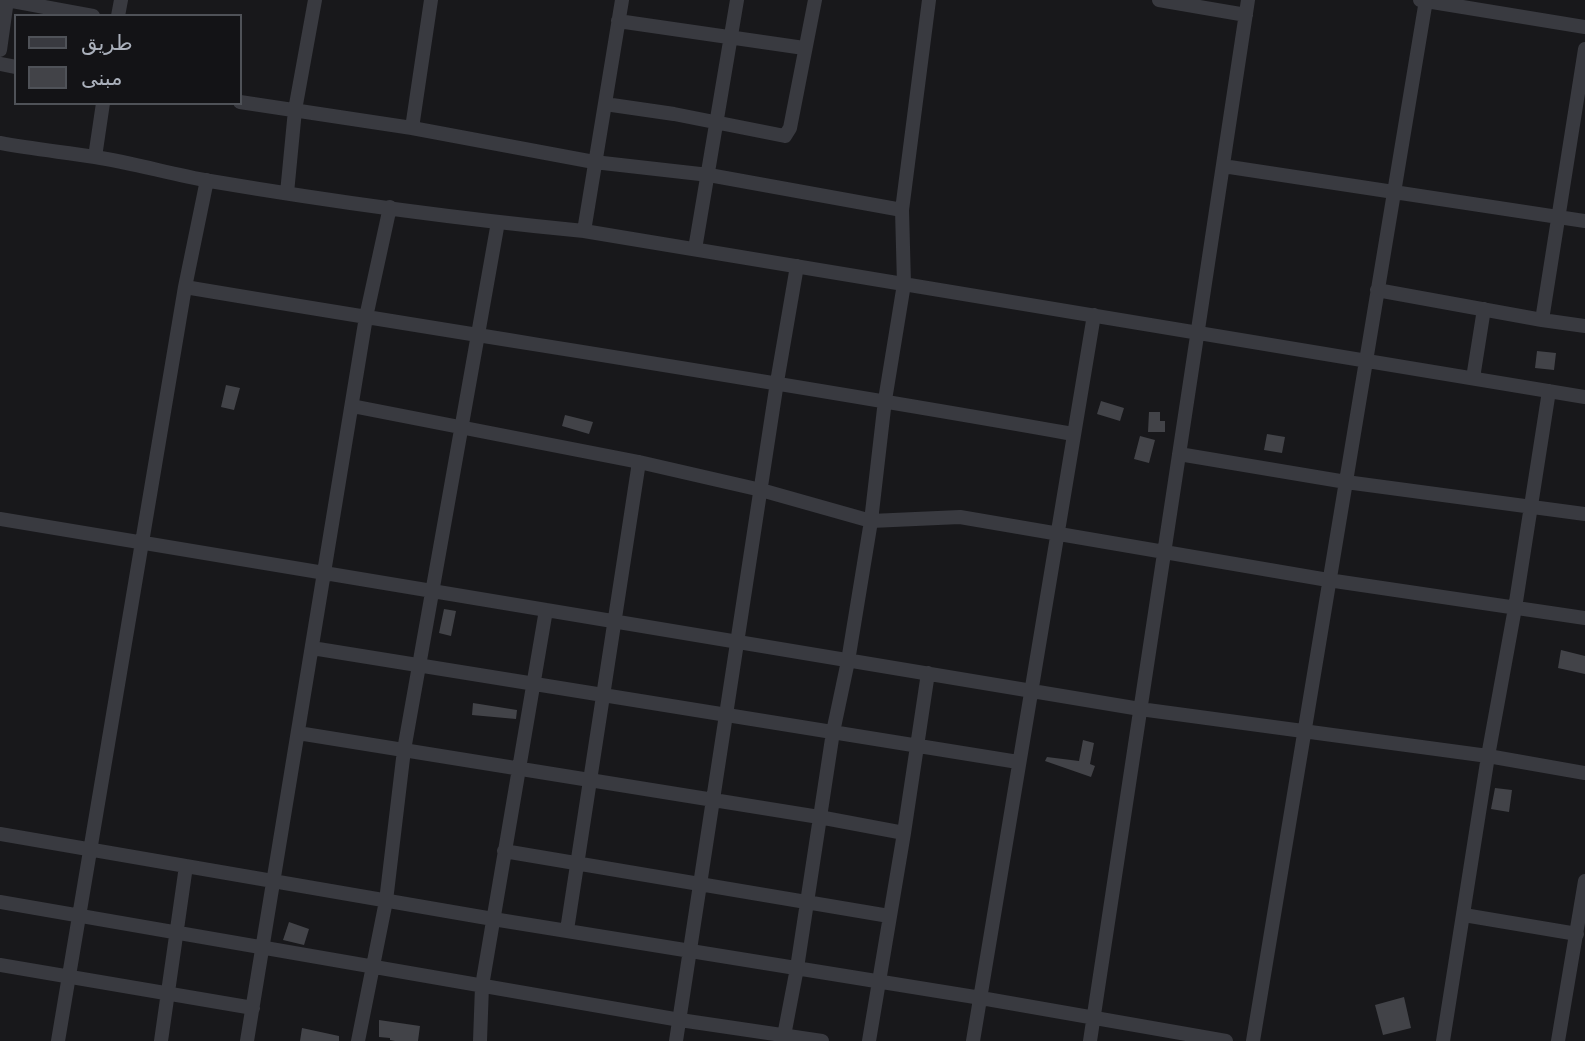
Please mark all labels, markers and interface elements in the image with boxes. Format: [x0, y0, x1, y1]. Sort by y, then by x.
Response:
legend [14, 14, 242, 105]
text: طريق [81, 31, 133, 55]
text: مبنى [81, 66, 122, 90]

